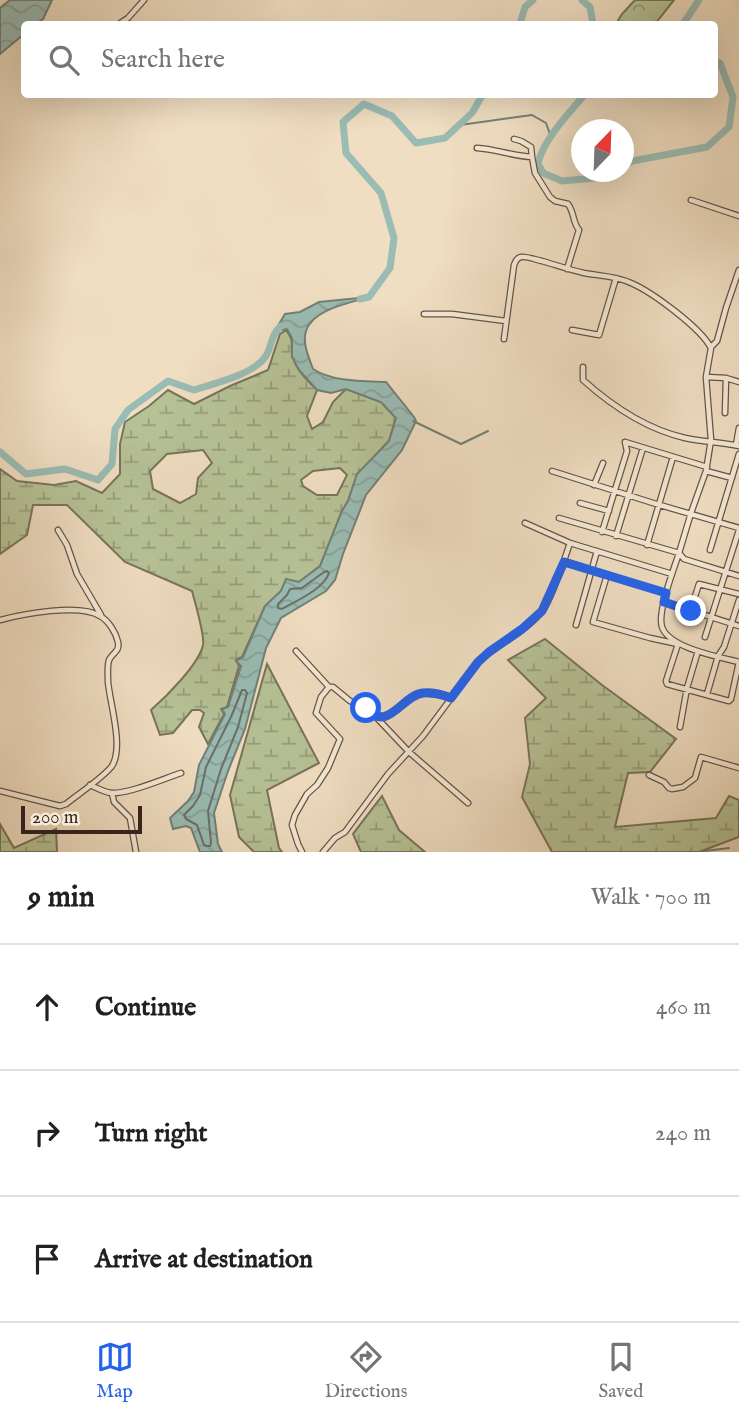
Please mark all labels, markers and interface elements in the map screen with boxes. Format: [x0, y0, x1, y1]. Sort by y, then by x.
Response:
search box [21, 21, 718, 98]
icon: search [45, 41, 83, 79]
text: Search here [101, 43, 225, 76]
north arrow [571, 119, 634, 182]
route end [675, 595, 706, 626]
route start [350, 692, 381, 723]
scale bar [21, 803, 142, 835]
text: 200 m [32, 806, 78, 830]
text: 9 min [28, 879, 95, 917]
text: Walk · 700 m [591, 883, 711, 912]
icon: ahead [28, 988, 66, 1026]
text: Continue [95, 991, 196, 1024]
text: 460 m [656, 993, 711, 1022]
icon: right [28, 1114, 66, 1152]
text: Turn right [95, 1117, 208, 1150]
text: 240 m [655, 1119, 711, 1148]
icon: arrive [28, 1240, 66, 1278]
text: Arrive at destination [95, 1243, 313, 1276]
tab: Map [96, 1338, 134, 1404]
tab: Directions [325, 1338, 407, 1404]
tab: Saved [598, 1338, 643, 1404]

